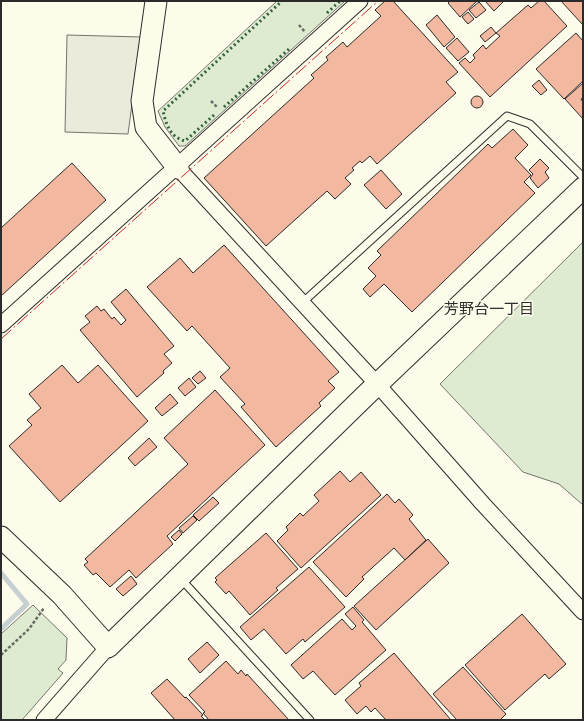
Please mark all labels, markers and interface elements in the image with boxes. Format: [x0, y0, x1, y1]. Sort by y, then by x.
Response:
district label: 芳野台一丁目 [444, 299, 534, 318]

